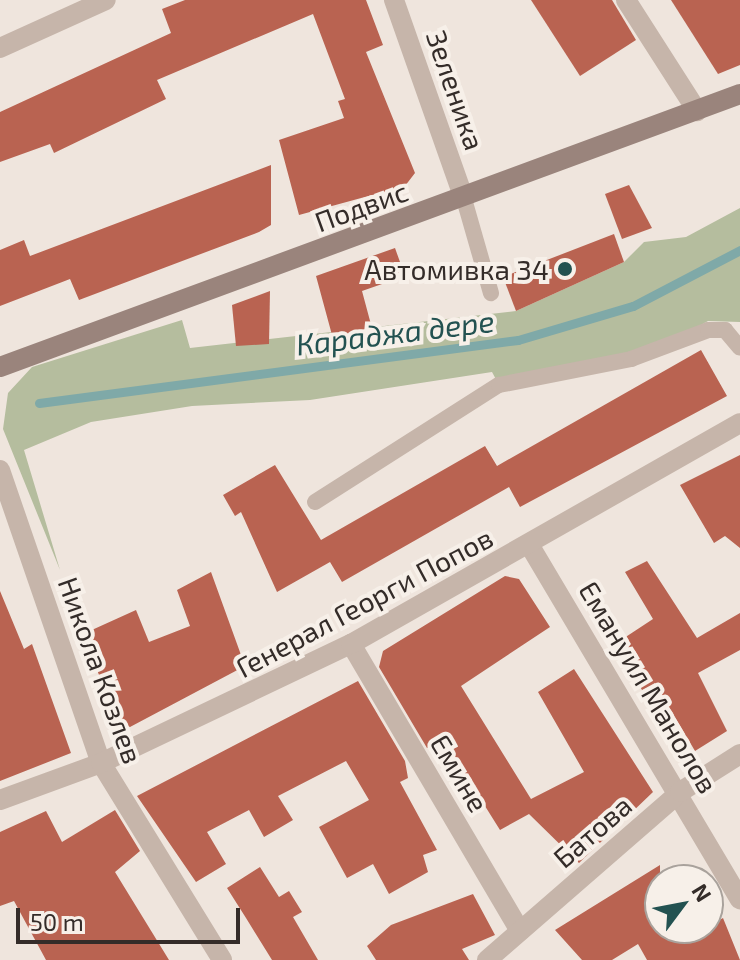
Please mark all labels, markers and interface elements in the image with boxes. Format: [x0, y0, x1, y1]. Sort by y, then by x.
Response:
street label: Зеленика [420, 26, 492, 154]
street label: Подвис [310, 174, 412, 238]
place label: Автомивка 34 [364, 252, 549, 286]
marker: Автомивка 34 [556, 260, 574, 278]
water label: Караджа дере [294, 302, 496, 362]
street label: Генерал Георги Попов [230, 520, 498, 684]
street label: Никола Козлев [52, 572, 150, 768]
street label: Емануил Манолов [573, 575, 725, 799]
street label: Емине [424, 728, 496, 818]
street label: Батова [546, 788, 638, 874]
north arrow [644, 864, 724, 944]
text: N [687, 879, 718, 906]
scale bar [20, 892, 244, 942]
text: 50 m [30, 907, 84, 936]

